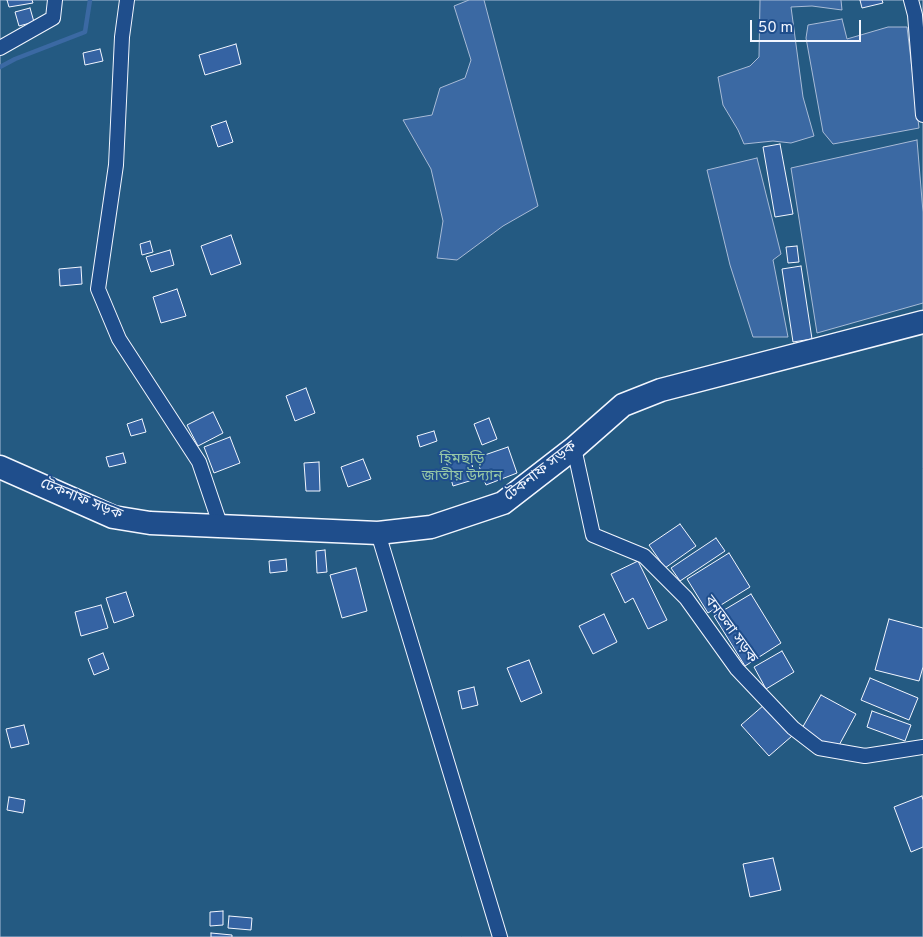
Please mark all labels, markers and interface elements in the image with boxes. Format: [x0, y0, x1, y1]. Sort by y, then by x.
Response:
scale bar [753, 10, 864, 42]
text: 50 m [758, 19, 793, 38]
street label: টেকনাফ সড়ক [501, 438, 581, 506]
park label: হিমছড়ি জাতীয় উদ্যান [422, 451, 502, 486]
street label: টেকনাফ সড়ক [37, 475, 125, 525]
street label: বনতলা সড়ক [699, 593, 761, 667]

